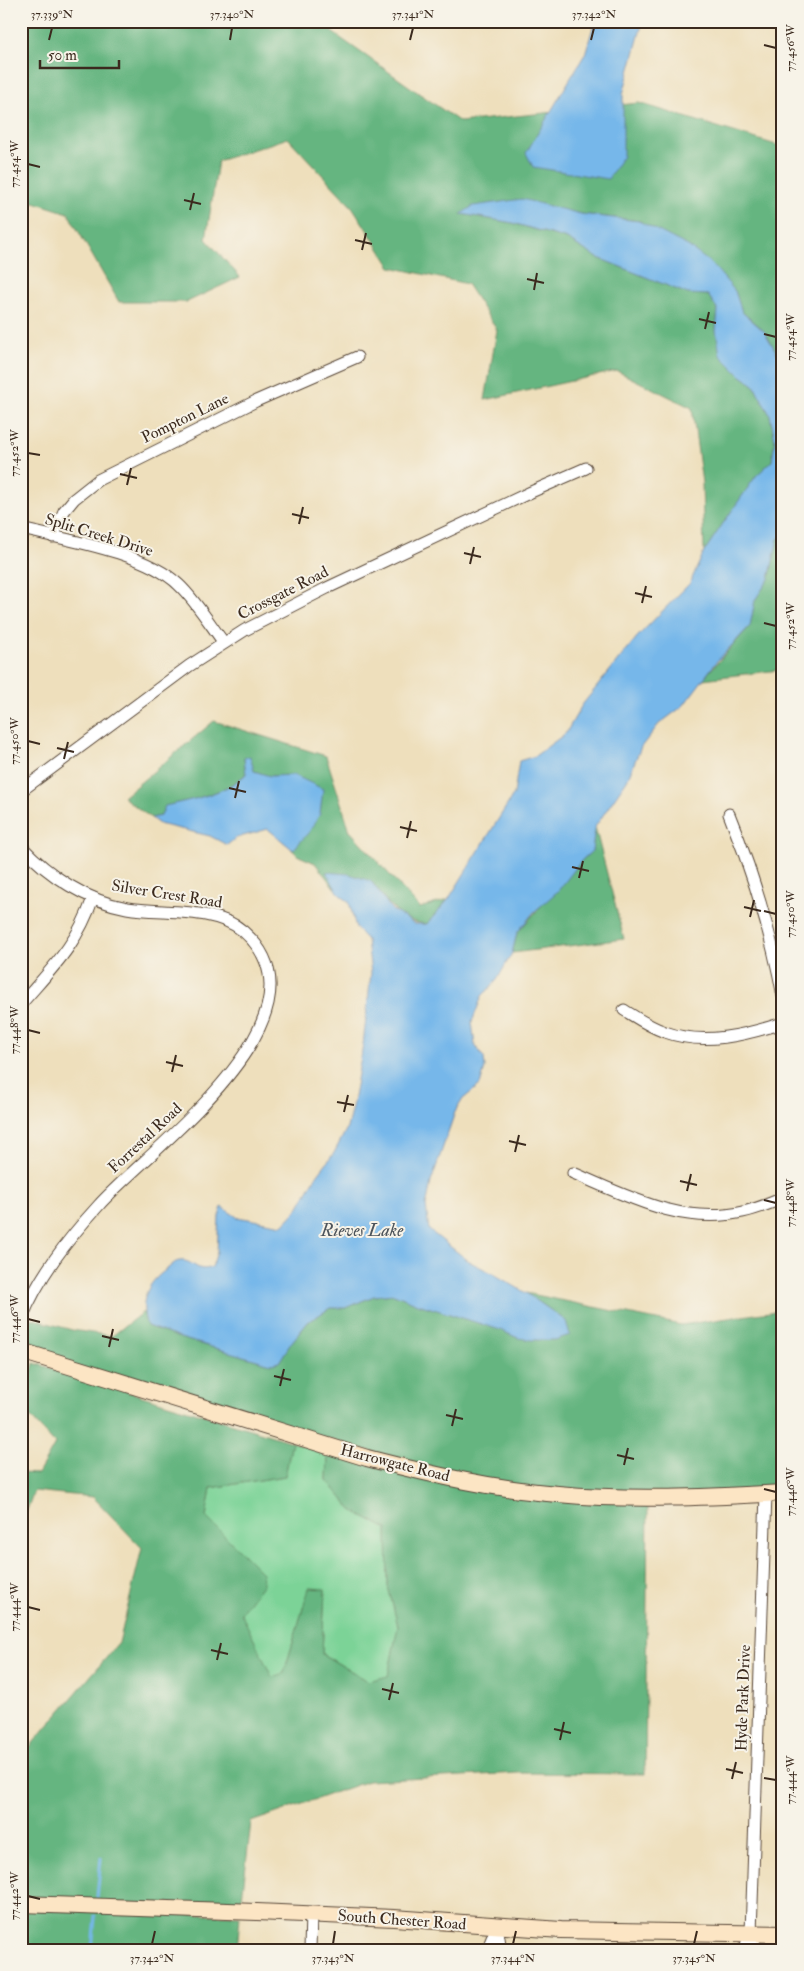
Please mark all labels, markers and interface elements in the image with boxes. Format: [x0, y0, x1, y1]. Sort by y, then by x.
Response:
text: 37.339°N [31, 7, 74, 22]
text: 37.340°N [210, 7, 254, 22]
text: 37.341°N [392, 7, 434, 22]
text: 37.342°N [572, 7, 616, 22]
text: 77.456°W [783, 23, 798, 72]
scale bar [40, 38, 119, 70]
text: 50 m [48, 46, 77, 65]
text: 77.454°W [7, 139, 22, 188]
text: 77.454°W [783, 312, 798, 361]
street label: Pompton Lane [138, 388, 233, 449]
text: 77.452°W [7, 428, 22, 477]
street label: Split Creek Drive [42, 509, 156, 562]
street label: Crossgate Road [234, 561, 332, 624]
text: 77.452°W [783, 601, 798, 650]
text: 77.450°W [7, 716, 22, 765]
street label: Silver Crest Road [110, 875, 224, 913]
text: 77.450°W [783, 889, 798, 938]
text: 77.448°W [7, 1005, 22, 1054]
street label: Forrestal Road [104, 1099, 186, 1177]
text: 77.448°W [783, 1178, 798, 1227]
water label: Rieves Lake [320, 1219, 404, 1242]
text: 77.446°W [7, 1294, 22, 1343]
street label: Harrowgate Road [338, 1440, 452, 1486]
text: 77.446°W [783, 1467, 798, 1516]
text: 77.444°W [7, 1582, 22, 1632]
street label: Hyde Park Drive [731, 1644, 755, 1752]
text: 77.444°W [783, 1755, 798, 1805]
text: 77.442°W [7, 1871, 22, 1920]
street label: South Chester Road [337, 1906, 467, 1934]
text: 37.342°N [130, 1951, 174, 1966]
text: 37.343°N [312, 1951, 355, 1966]
text: 37.344°N [491, 1951, 536, 1966]
text: 37.345°N [672, 1951, 716, 1966]

